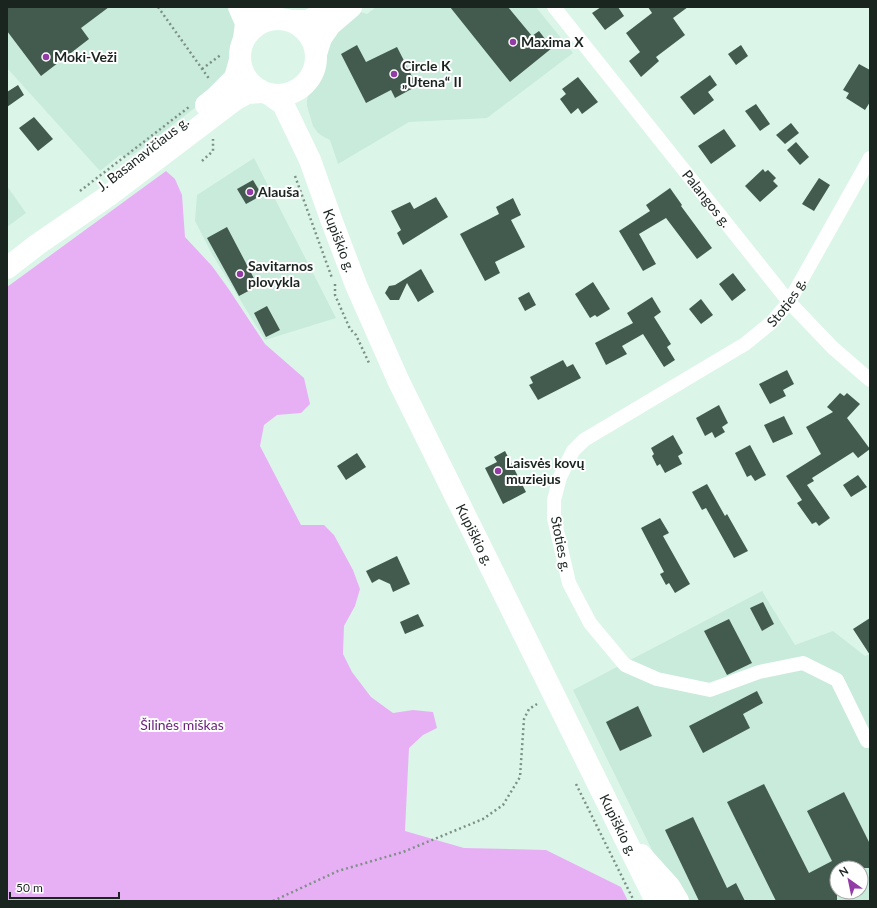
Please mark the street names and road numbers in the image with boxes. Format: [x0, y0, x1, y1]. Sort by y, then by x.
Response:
street label: J. Basanavičiaus g. [93, 112, 192, 195]
street label: Palangos g. [679, 166, 735, 230]
street label: Kupiškio g. [320, 206, 359, 275]
street label: Stoties g. [763, 274, 809, 330]
street label: Kupiškio g. [453, 501, 497, 568]
street label: Stoties g. [548, 515, 575, 573]
street label: Kupiškio g. [596, 791, 641, 858]

